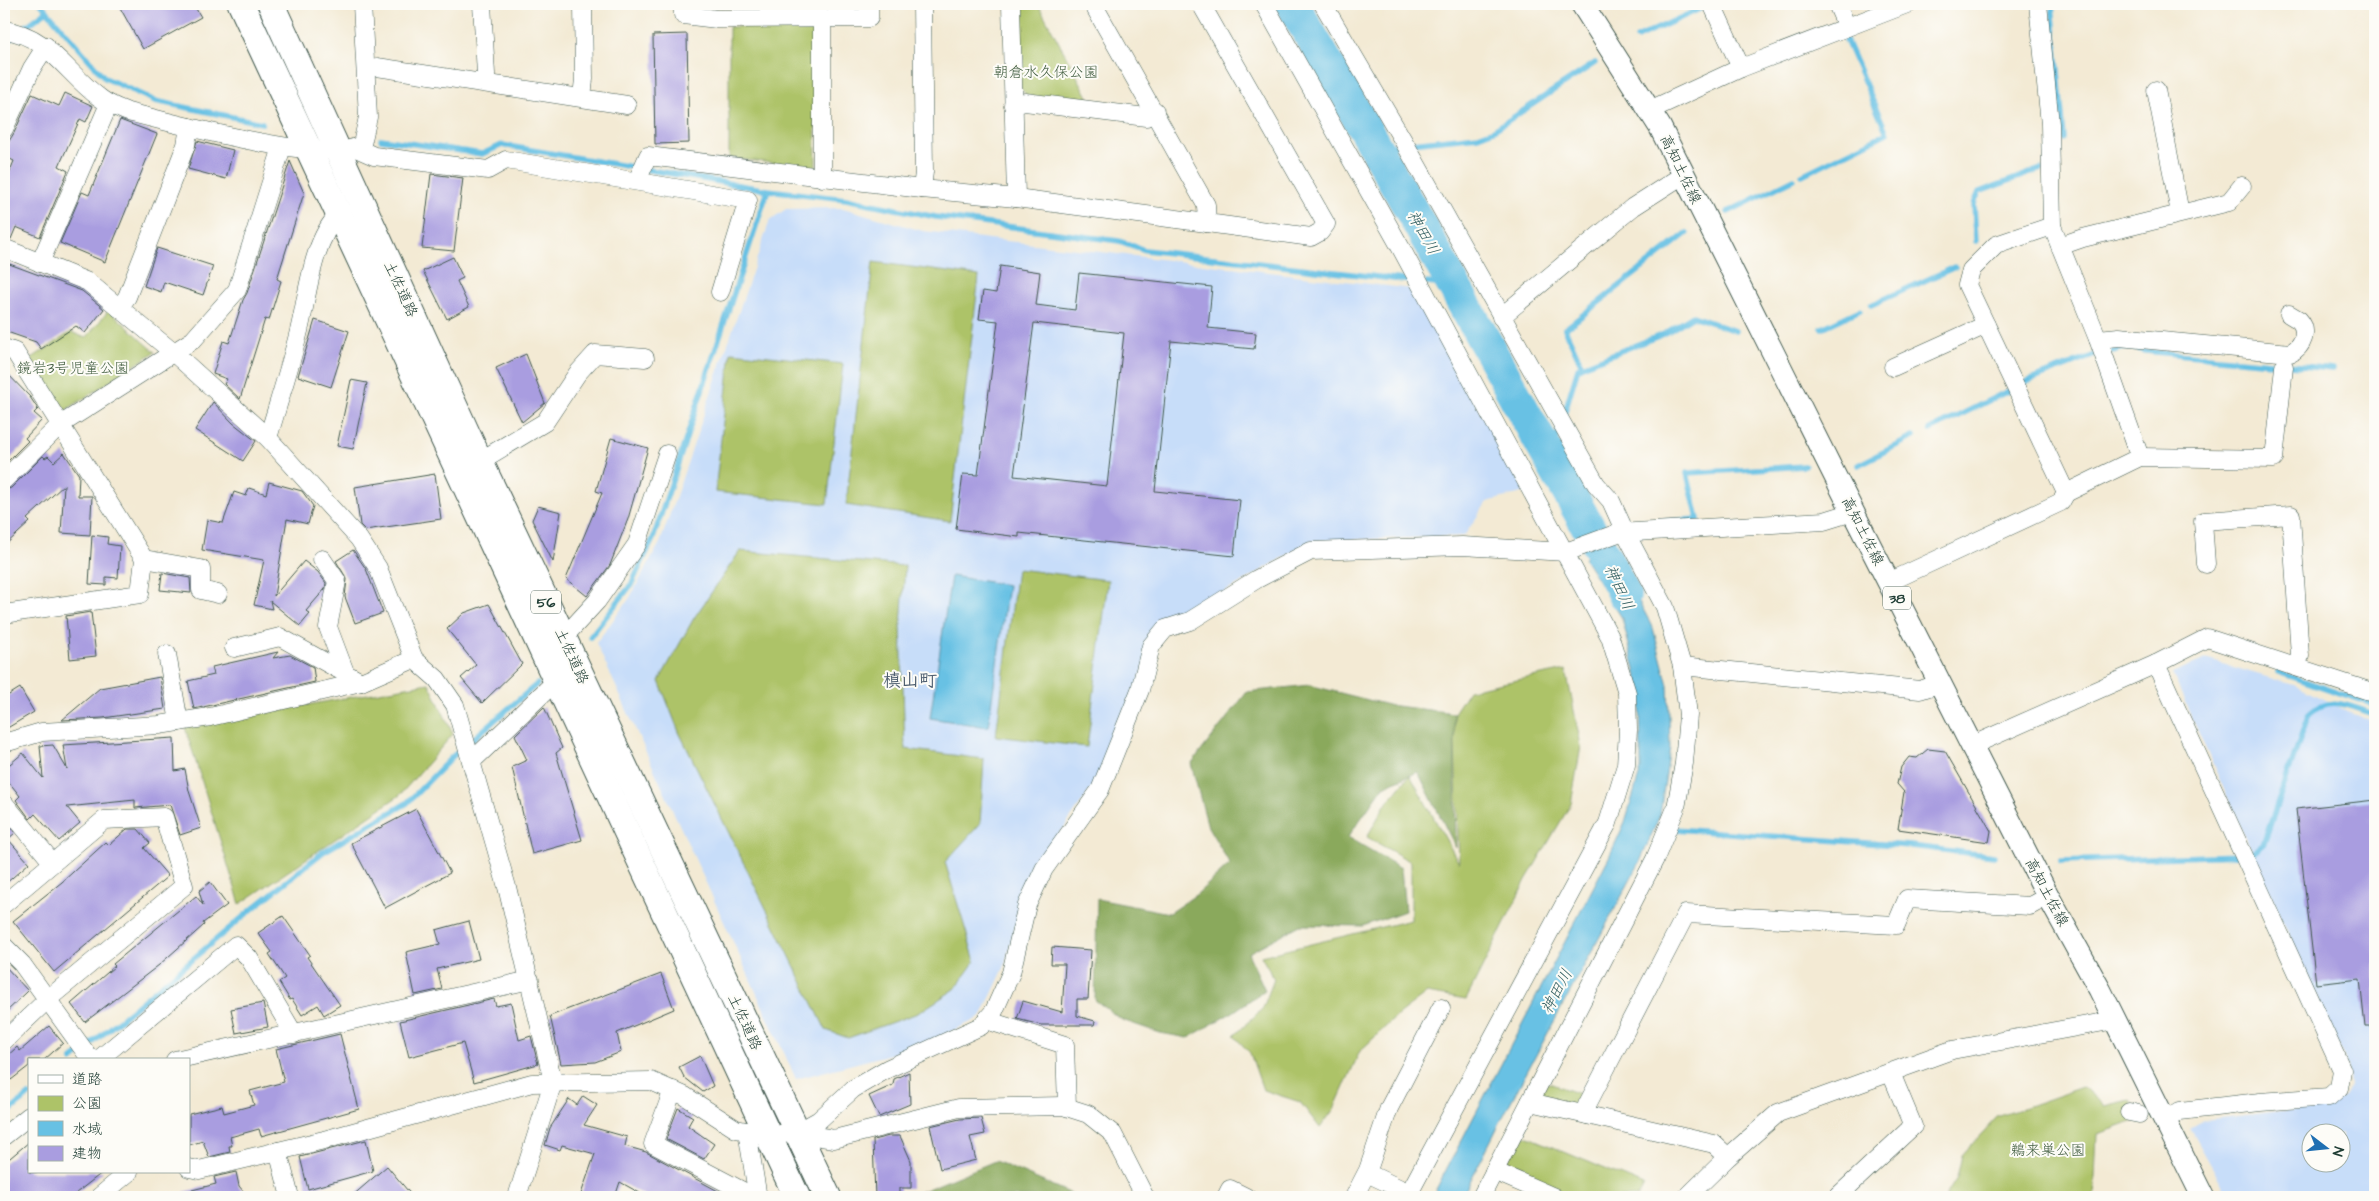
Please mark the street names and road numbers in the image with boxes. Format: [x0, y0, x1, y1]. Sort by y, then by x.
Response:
street label: 高知土佐線 [1655, 131, 1706, 208]
street label: 土佐道路 [378, 258, 423, 321]
street label: 高知土佐線 [1836, 493, 1889, 569]
road number: 38 [1883, 586, 1911, 610]
road number: 56 [531, 590, 561, 614]
street label: 土佐道路 [549, 625, 594, 688]
street label: 高知土佐線 [2020, 854, 2073, 930]
street label: 土佐道路 [722, 991, 767, 1054]

